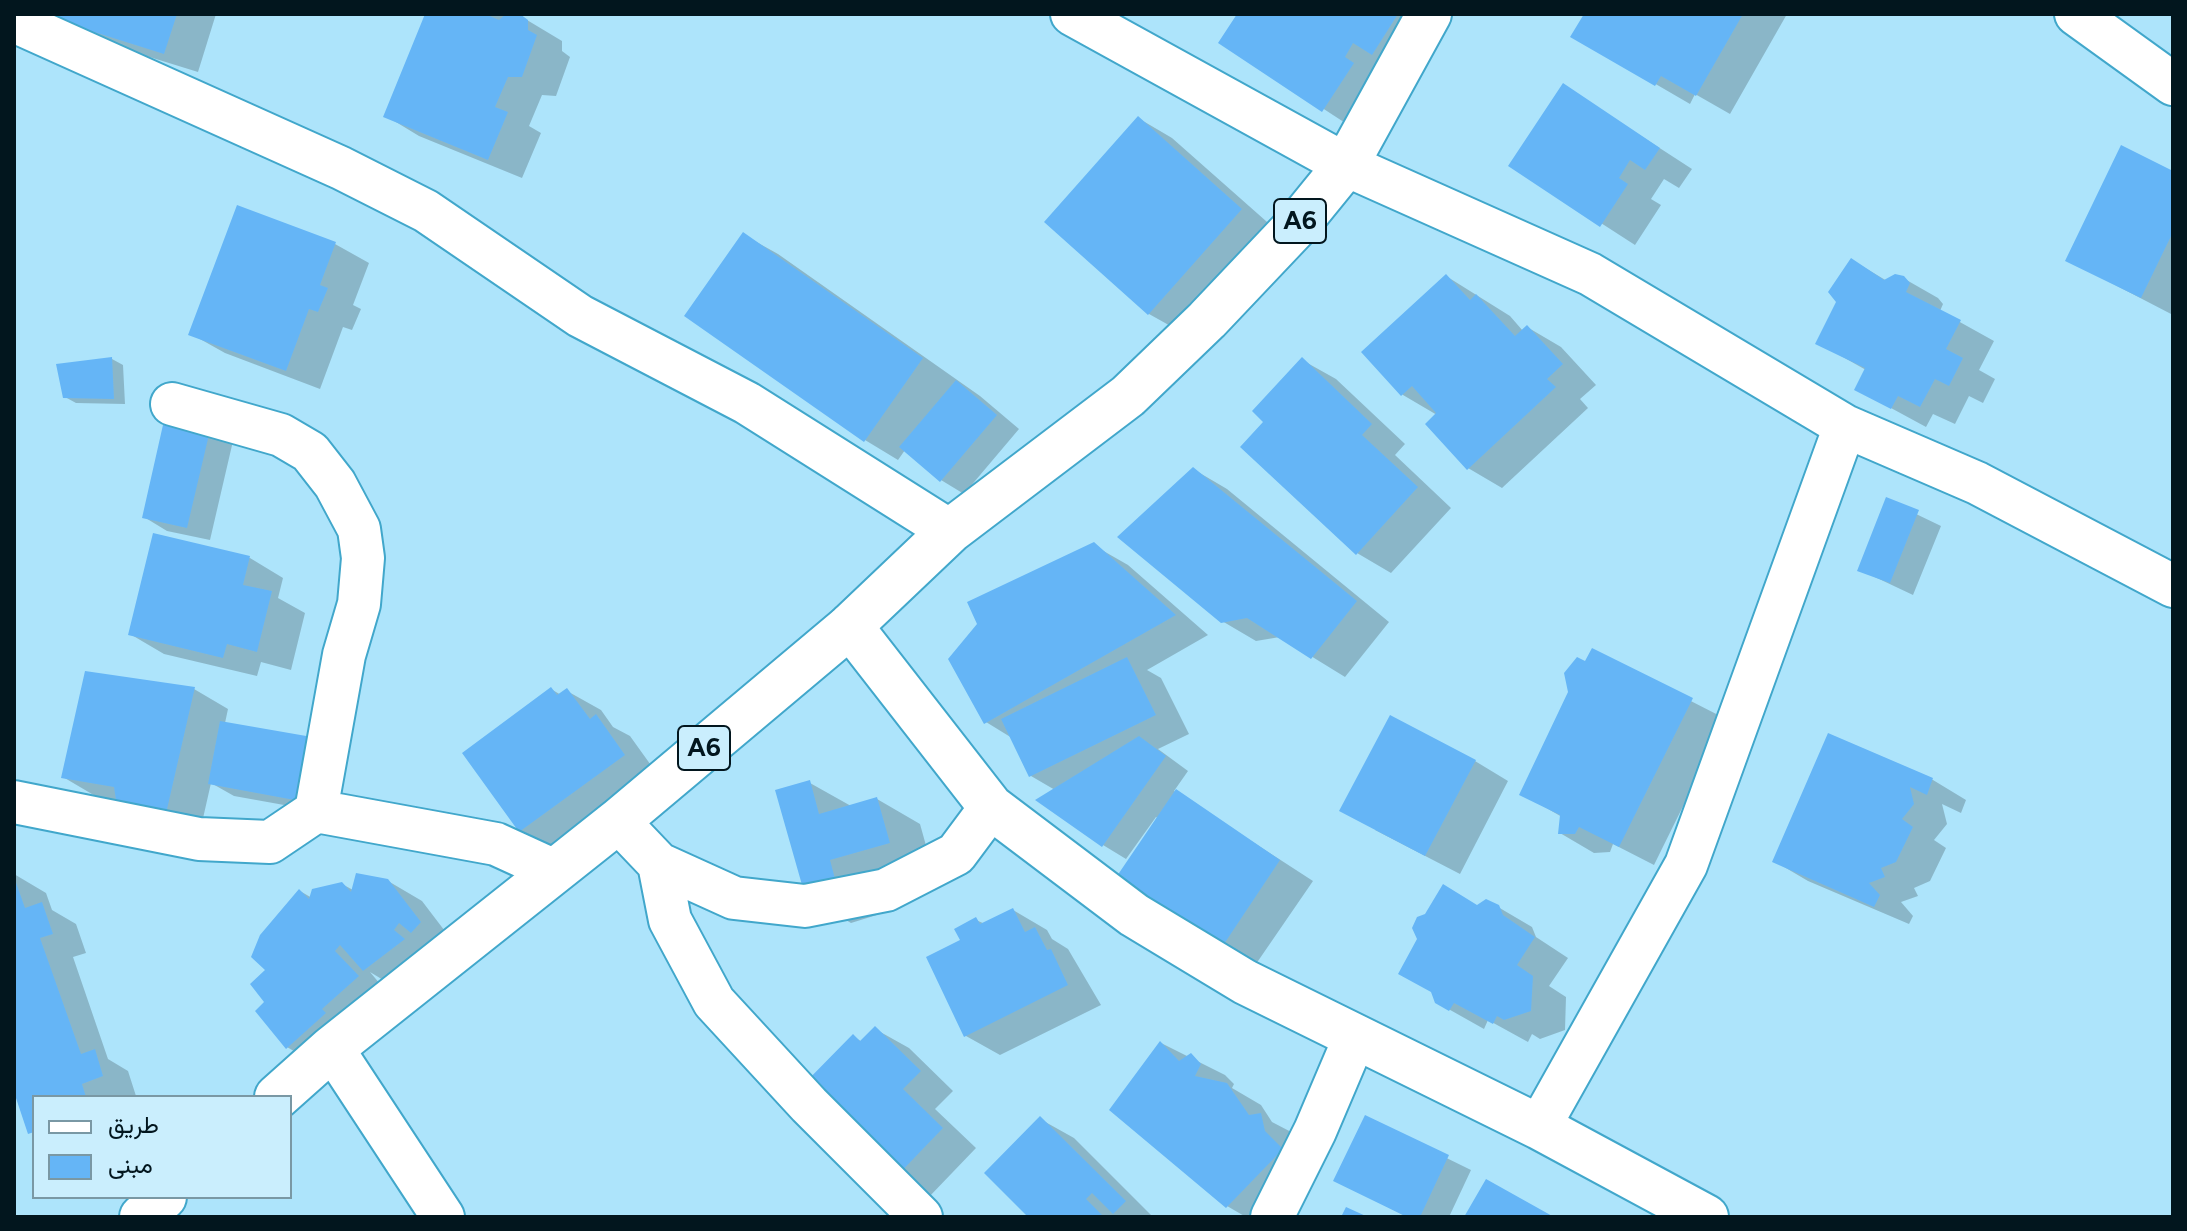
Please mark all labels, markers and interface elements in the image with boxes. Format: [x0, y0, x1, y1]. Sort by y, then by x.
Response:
road number: A6 [1274, 199, 1326, 243]
road number: A6 [678, 726, 730, 770]
legend [32, 1095, 292, 1199]
text: طريق [108, 1110, 159, 1139]
text: مبنى [108, 1150, 153, 1179]

